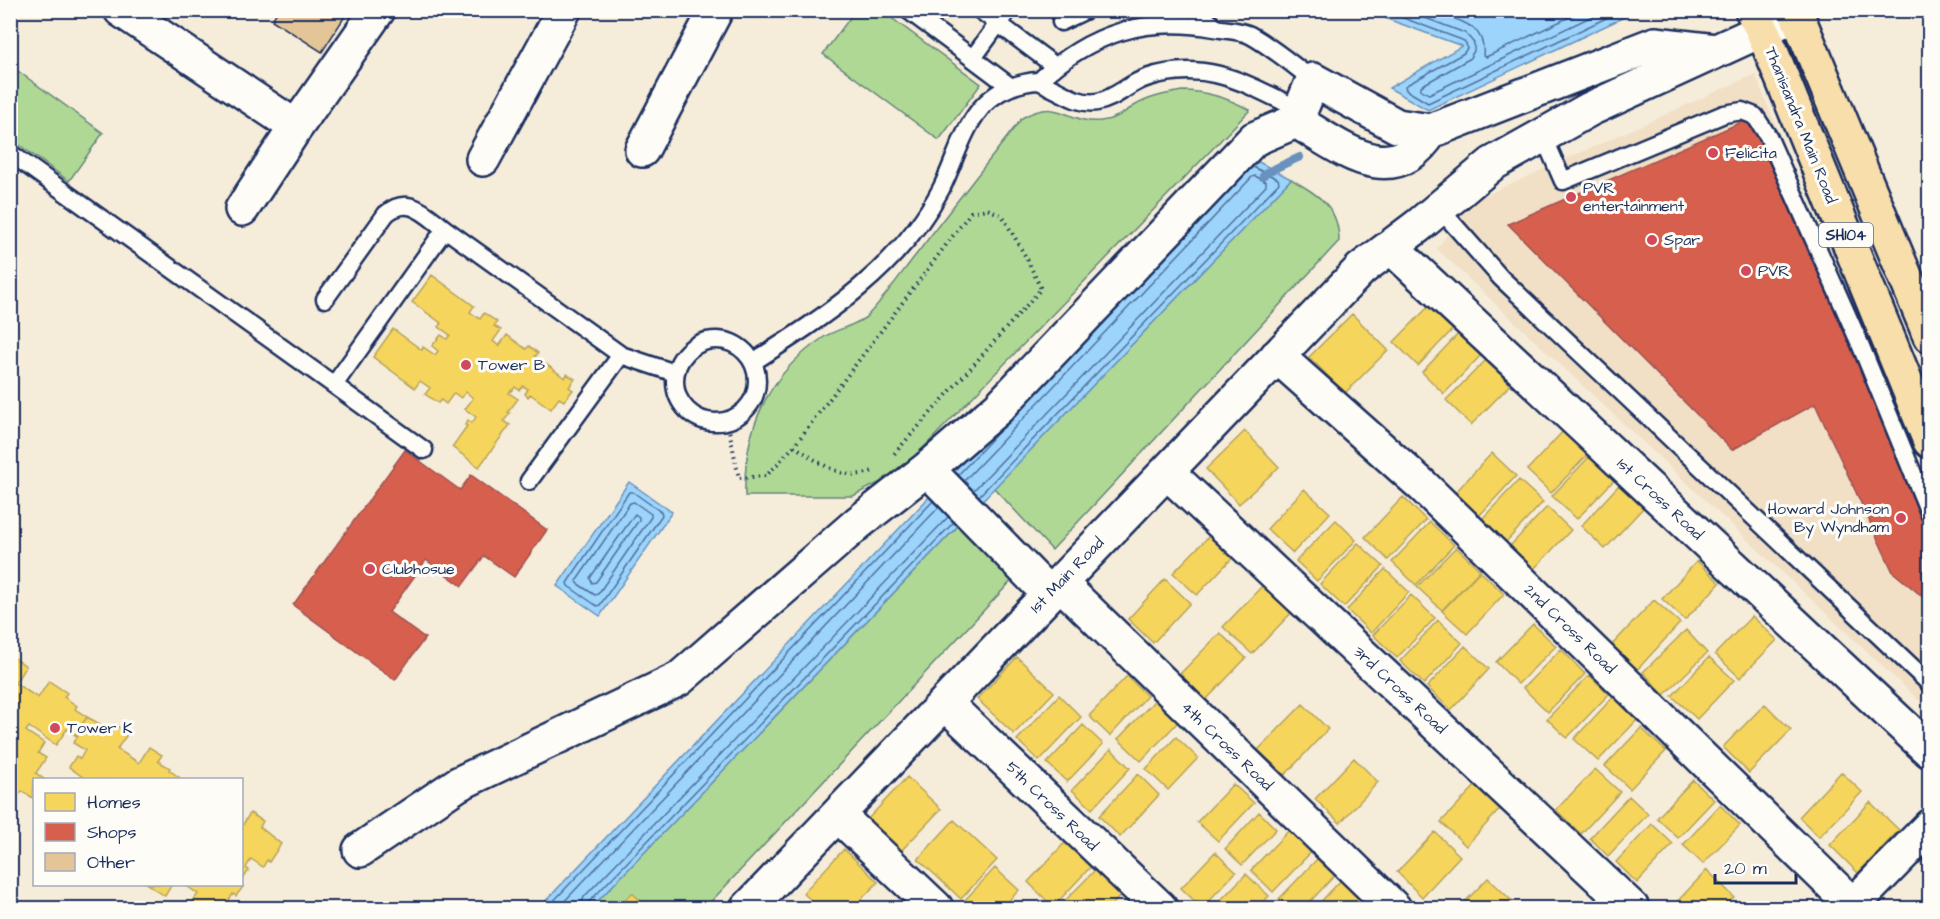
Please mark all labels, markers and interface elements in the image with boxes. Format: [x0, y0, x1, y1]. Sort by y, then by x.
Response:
street label: Thanisandra Main Road [1759, 43, 1843, 207]
place label: Felicita [1725, 142, 1777, 164]
marker: Felicita [1706, 146, 1720, 160]
place label: PVR entertainment [1583, 177, 1685, 217]
marker: PVR entertainment [1564, 190, 1578, 204]
road number: SH104 [1819, 223, 1873, 247]
place label: Spar [1664, 229, 1700, 251]
marker: Spar [1645, 233, 1659, 247]
place label: PVR [1758, 260, 1790, 282]
marker: PVR [1739, 264, 1753, 278]
place label: Tower B [478, 354, 546, 376]
marker: Tower B [459, 358, 473, 372]
street label: 1st Cross Road [1612, 453, 1708, 545]
place label: Howard Johnson By Wyndham [1767, 498, 1890, 539]
marker: Howard Johnson By Wyndham [1894, 511, 1908, 525]
street label: 1st Main Road [1025, 532, 1109, 618]
place label: Clubhosue [382, 558, 455, 580]
marker: Clubhosue [363, 562, 377, 576]
street label: 2nd Cross Road [1519, 579, 1621, 679]
street label: 3rd Cross Road [1349, 641, 1451, 739]
street label: 4th Cross Road [1176, 696, 1278, 796]
place label: Tower K [67, 717, 133, 739]
marker: Tower K [48, 721, 62, 735]
street label: 5th Cross Road [1001, 756, 1103, 856]
legend [33, 778, 243, 886]
text: Homes [87, 790, 141, 815]
text: Shops [87, 820, 137, 845]
scale bar [1715, 847, 1796, 885]
text: Other [87, 850, 135, 875]
text: 20 m [1724, 856, 1767, 881]

